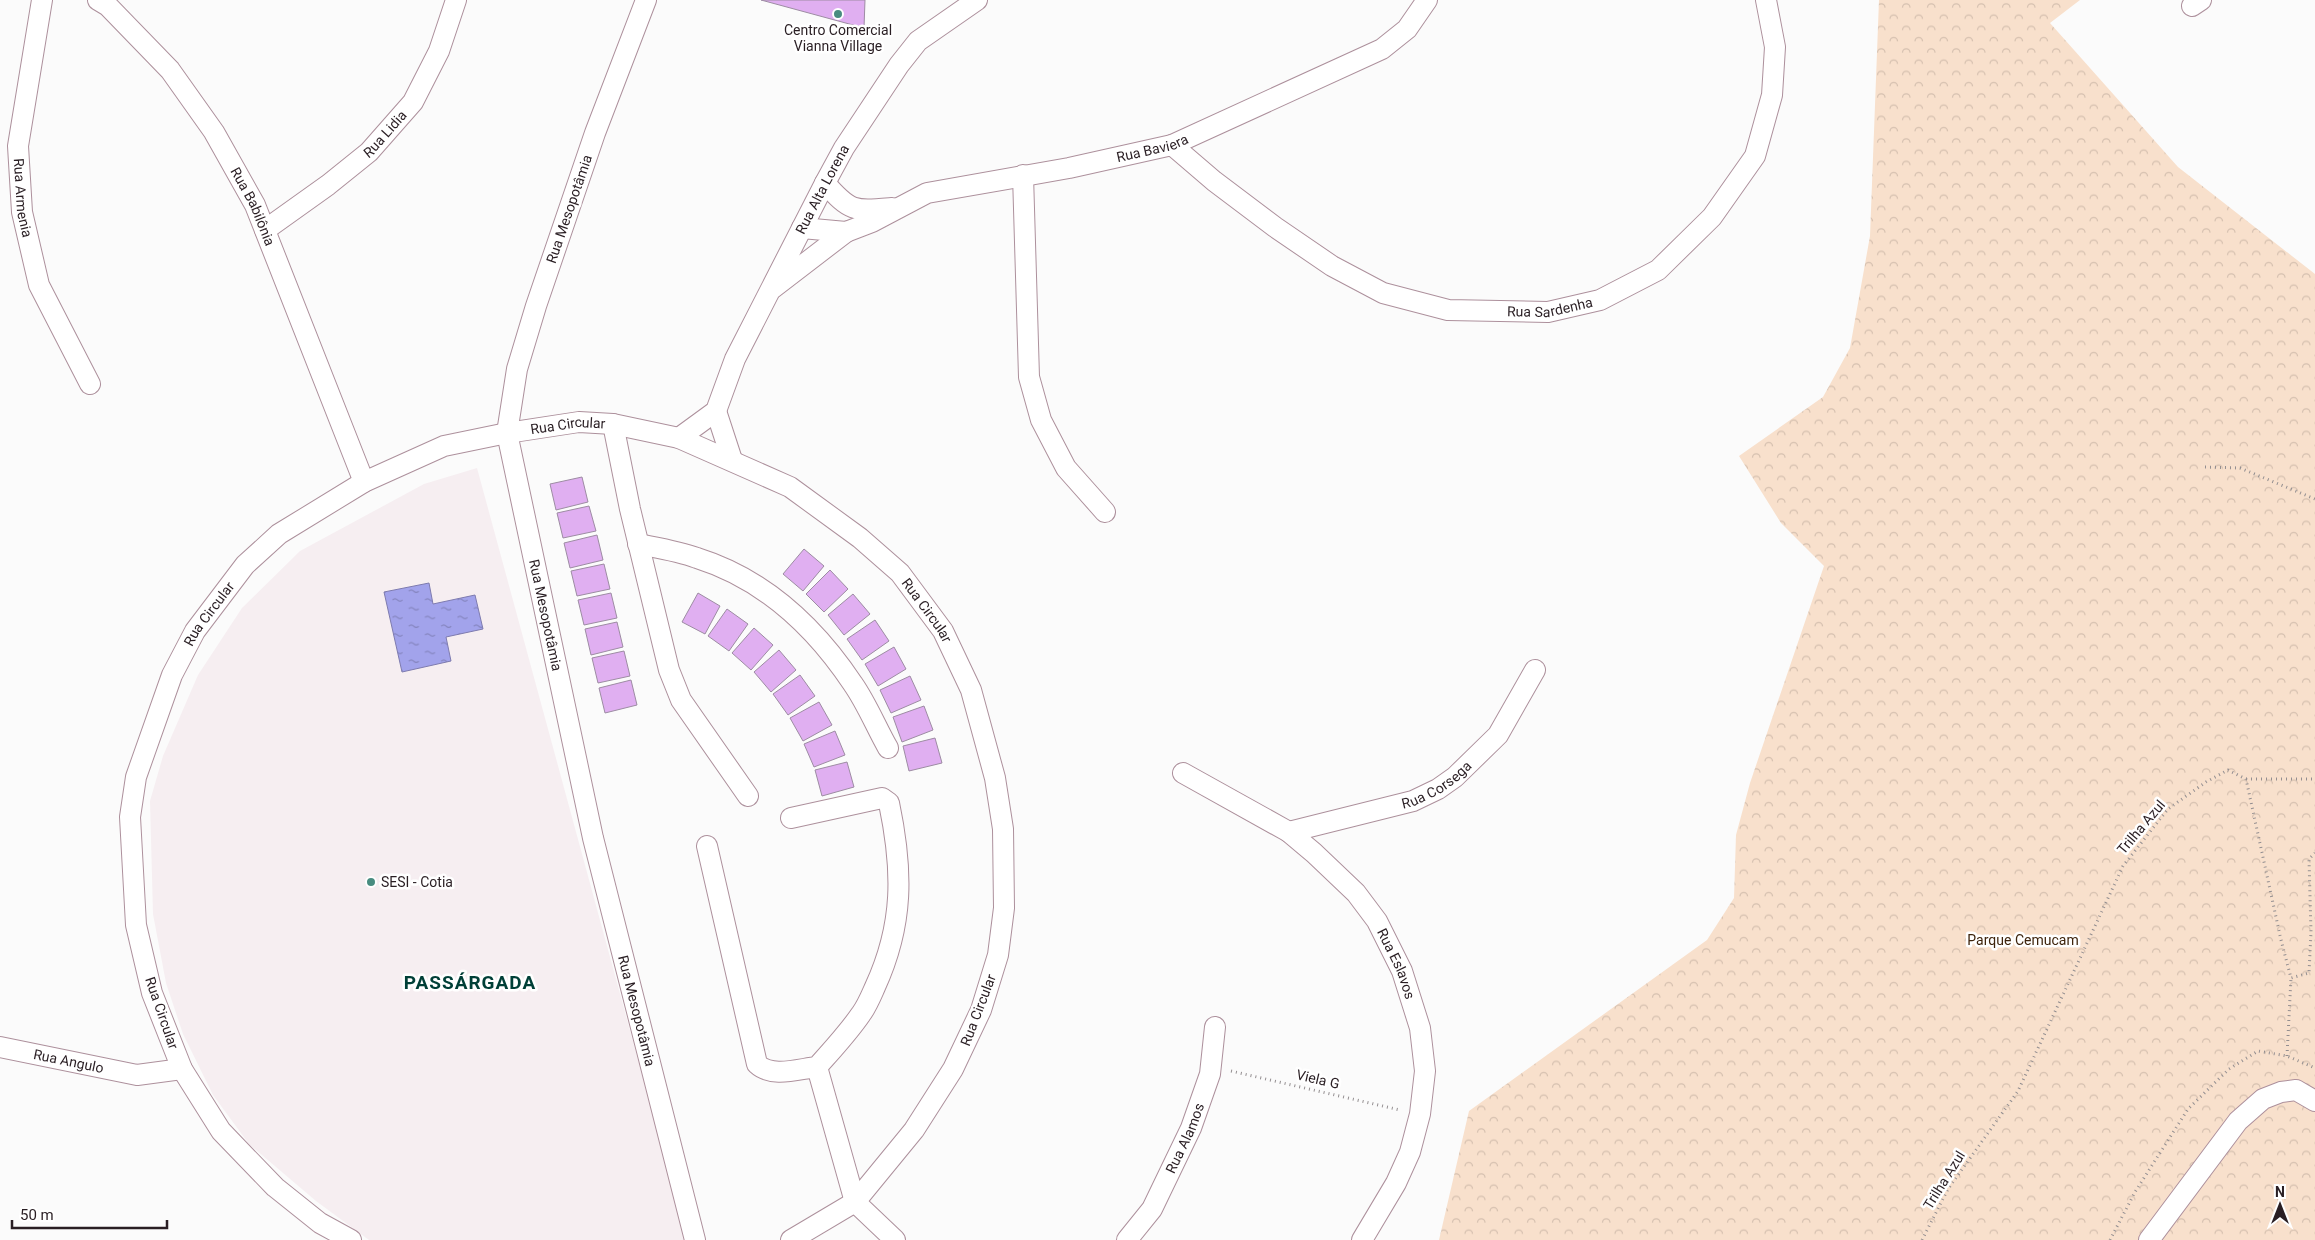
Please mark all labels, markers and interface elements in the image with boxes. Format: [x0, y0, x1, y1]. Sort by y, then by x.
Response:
marker: Centro Comercial Vianna Village [832, 8, 844, 20]
place label: Centro Comercial Vianna Village [784, 22, 892, 54]
street label: Rua Lidia [360, 107, 410, 161]
street label: Rua Baviera [1115, 131, 1191, 165]
street label: Rua Alta Lorena [792, 142, 852, 237]
street label: Rua Mesopotâmia [543, 153, 595, 265]
street label: Rua Armenia [11, 158, 36, 239]
street label: Rua Babilônia [227, 164, 278, 248]
street label: Rua Sardenha [1507, 294, 1594, 320]
street label: Rua Circular [529, 414, 606, 437]
street label: Rua Mesopotâmia [526, 558, 565, 672]
street label: Rua Circular [899, 575, 955, 645]
street label: Rua Circular [181, 578, 238, 649]
street label: Rua Corsega [1400, 758, 1474, 812]
street label: Trilha Azul [2114, 797, 2168, 857]
place label: SESI - Cotia [381, 874, 453, 890]
marker: SESI - Cotia [365, 876, 377, 888]
street label: Rua Eslavos [1374, 926, 1418, 1001]
park label: Parque Cemucam [1967, 932, 2079, 948]
street label: Rua Mesopotâmia [615, 954, 659, 1068]
district label: PASSÁRGADA [404, 971, 536, 994]
street label: Rua Circular [957, 972, 999, 1048]
street label: Rua Circular [142, 975, 182, 1051]
street label: Rua Angulo [32, 1046, 105, 1076]
street label: Viela G [1295, 1066, 1341, 1092]
street label: Rua Alamos [1162, 1101, 1207, 1176]
street label: Trilha Azul [1920, 1148, 1968, 1212]
north arrow [2255, 1180, 2305, 1230]
text: N [2275, 1184, 2285, 1200]
scale bar [12, 1198, 168, 1230]
text: 50 m [20, 1206, 54, 1224]

